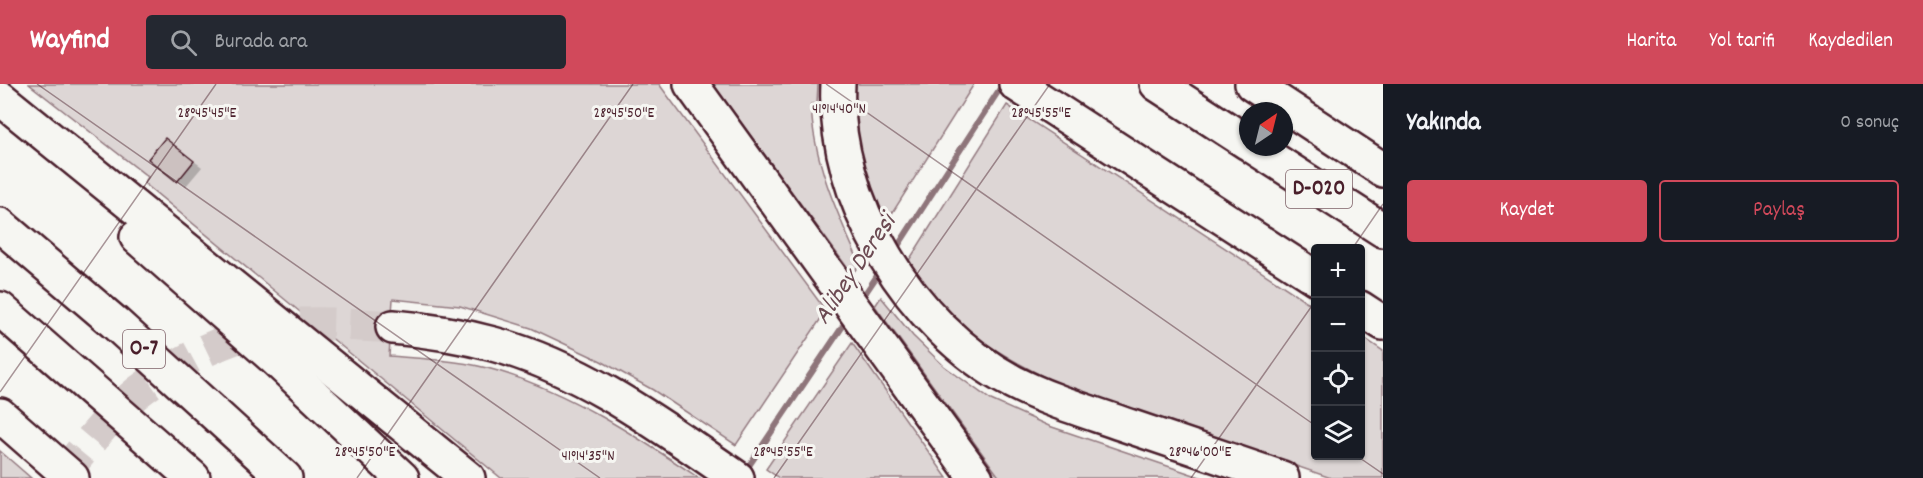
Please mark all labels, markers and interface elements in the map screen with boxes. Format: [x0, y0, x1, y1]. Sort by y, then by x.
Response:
search box [146, 15, 566, 69]
text: Wayfind [30, 22, 110, 62]
icon: search [167, 26, 200, 59]
text: Burada ara [215, 27, 307, 58]
text: Harita [1627, 27, 1676, 57]
text: Yol tarifi [1709, 27, 1775, 57]
text: Kaydedilen [1808, 27, 1893, 57]
text: 41°14'40"N [812, 99, 866, 121]
north arrow [1239, 102, 1293, 156]
text: 28°45'45"E [178, 103, 237, 125]
text: 28°45'50"E [594, 103, 655, 125]
text: 28°45'55"E [1011, 103, 1071, 125]
text: Yakında [1407, 105, 1481, 142]
text: 0 sonuç [1840, 109, 1899, 137]
road number: D-020 [1286, 170, 1352, 208]
button: Kaydet [1407, 180, 1647, 242]
button: Paylaş [1659, 180, 1899, 242]
water label: Alibey Deresi [805, 204, 909, 333]
map controls [1311, 244, 1365, 460]
button: + [1311, 244, 1365, 298]
button: − [1311, 298, 1365, 352]
road number: O-7 [123, 330, 165, 368]
button: locate [1311, 352, 1365, 406]
button: layers [1311, 406, 1365, 460]
text: 28°45'50"E [335, 442, 396, 464]
text: 28°45'55"E [753, 442, 813, 464]
text: 28°46'00"E [1169, 442, 1231, 464]
text: 41°14'35"N [561, 446, 615, 468]

